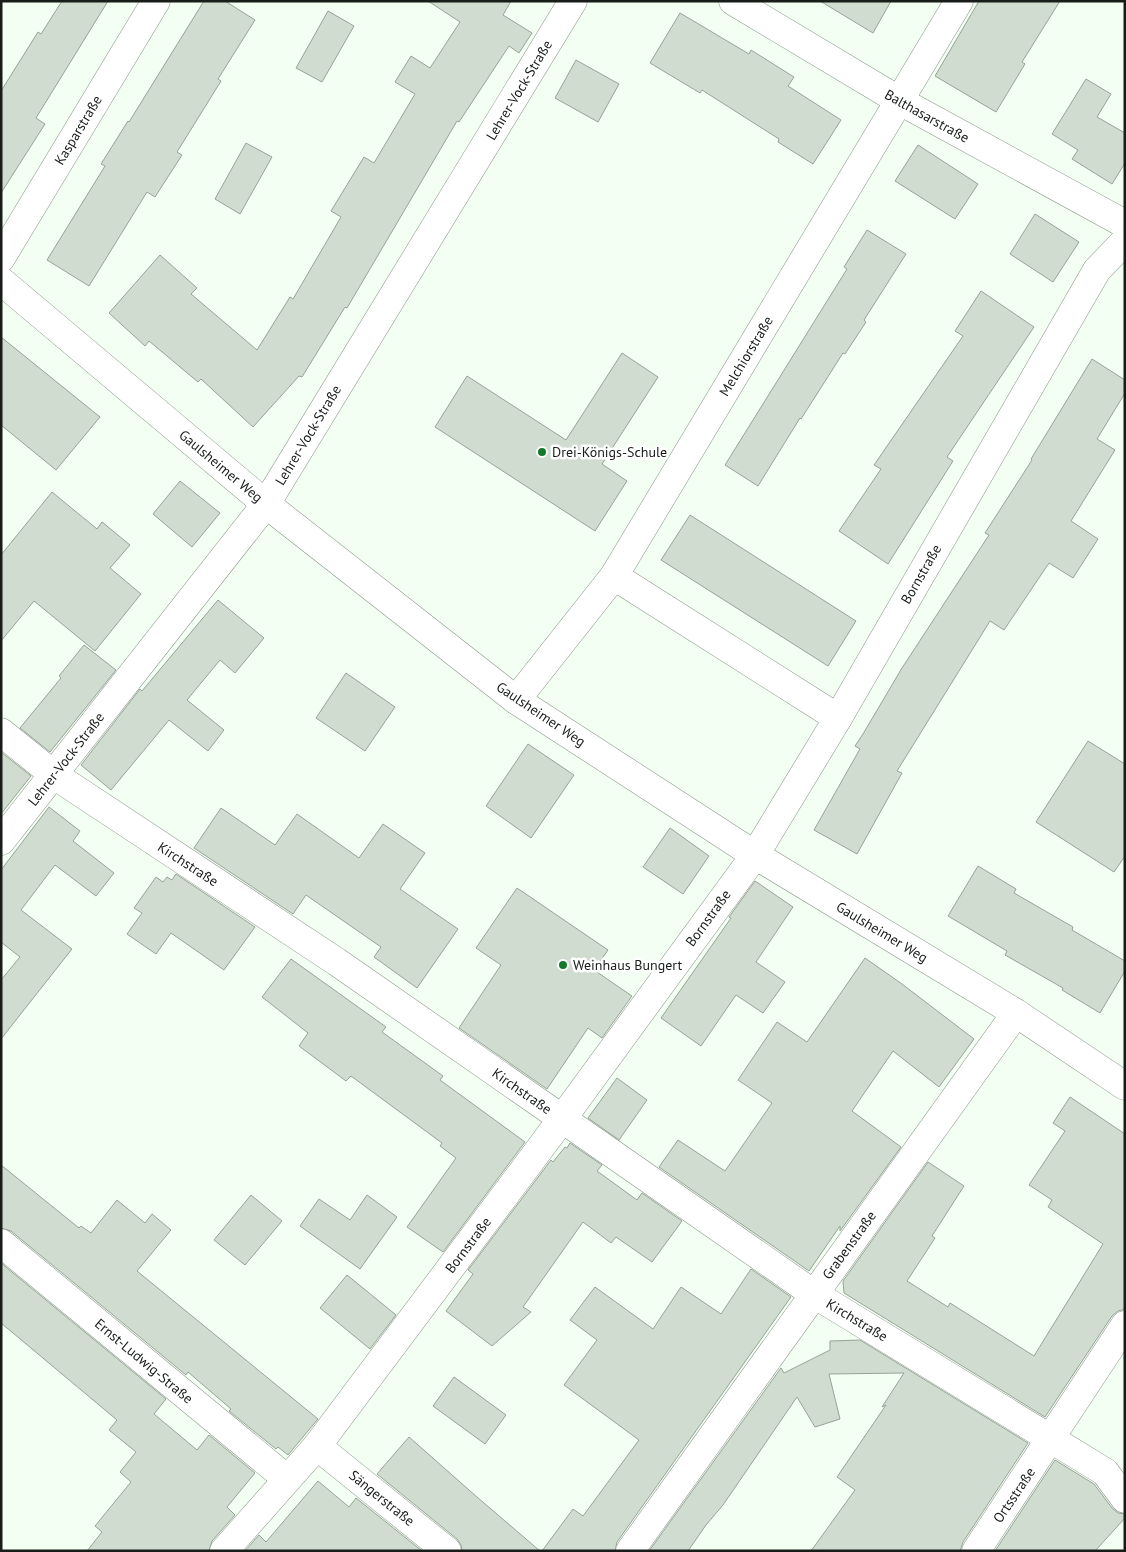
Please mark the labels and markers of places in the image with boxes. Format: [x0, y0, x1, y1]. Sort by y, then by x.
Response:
place label: Drei-Königs-Schule [552, 443, 667, 461]
marker: Drei-Königs-Schule [536, 446, 548, 458]
place label: Weinhaus Bungert [573, 956, 682, 974]
marker: Weinhaus Bungert [557, 959, 569, 971]

